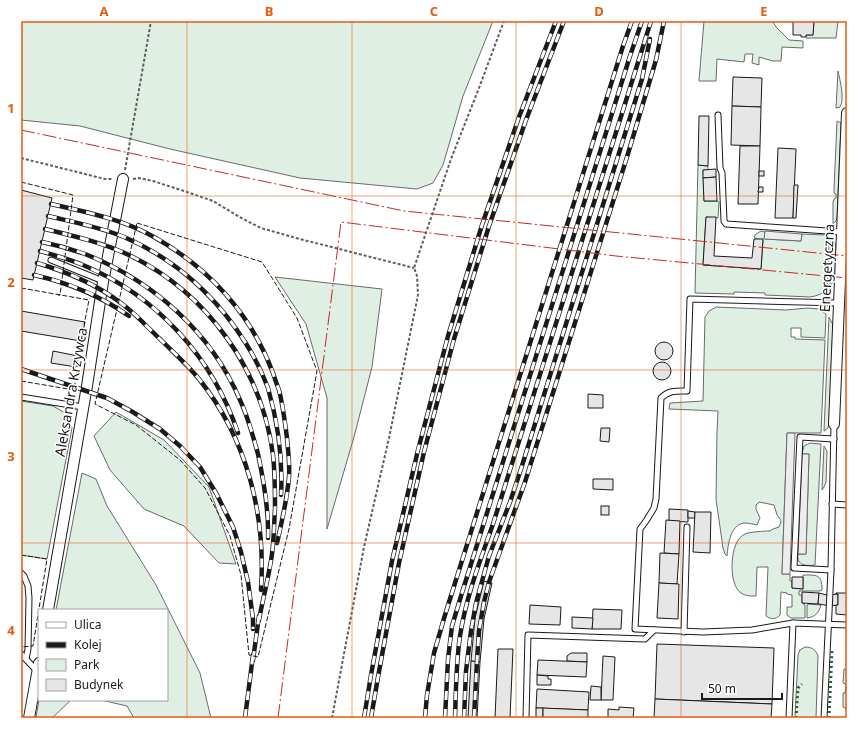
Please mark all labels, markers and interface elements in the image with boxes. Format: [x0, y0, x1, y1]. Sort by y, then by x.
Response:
text: A [100, 2, 109, 20]
text: B [265, 2, 273, 20]
text: C [430, 2, 438, 20]
text: D [594, 2, 604, 20]
text: E [760, 2, 768, 20]
text: 1 [7, 99, 15, 117]
street label: Energetyczna [815, 223, 838, 313]
text: 2 [7, 273, 15, 291]
street label: Aleksandra Krzywca [50, 326, 91, 458]
text: 3 [7, 447, 15, 465]
legend [38, 609, 168, 701]
text: Ulica [74, 616, 101, 633]
text: 4 [7, 621, 15, 639]
text: Kolej [74, 636, 102, 653]
text: Park [74, 656, 100, 673]
scale bar [702, 675, 782, 701]
text: Budynek [74, 676, 124, 693]
text: 50 m [708, 680, 736, 697]

